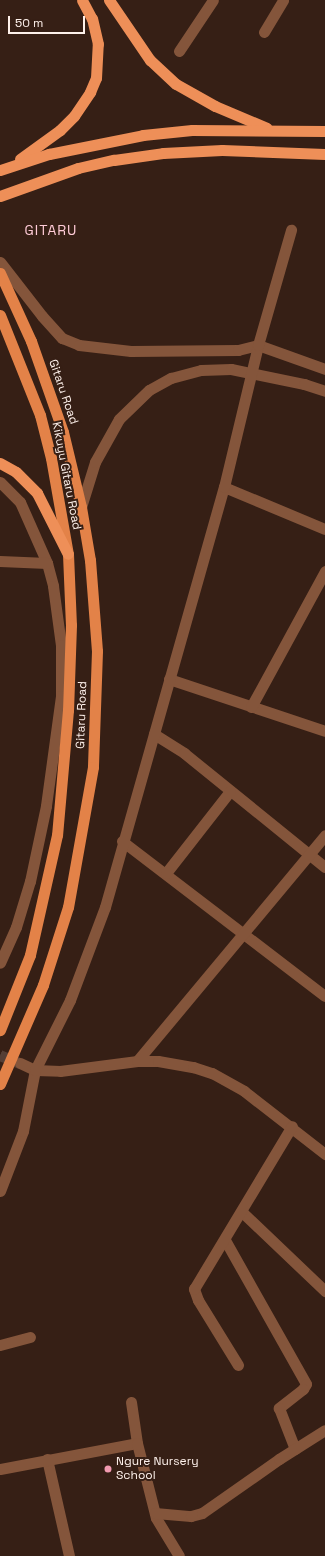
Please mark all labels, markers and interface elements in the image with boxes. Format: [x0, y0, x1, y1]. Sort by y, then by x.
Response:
scale bar [10, 8, 87, 34]
text: 50 m [15, 15, 43, 31]
district label: GITARU [25, 222, 77, 238]
street label: Gitaru Road [45, 358, 81, 426]
street label: Kikuyu Gitaru Road [48, 421, 84, 531]
street label: Gitaru Road [74, 681, 90, 749]
place label: Ngure Nursery School [116, 1455, 199, 1483]
marker: Ngure Nursery School [103, 1464, 113, 1474]

